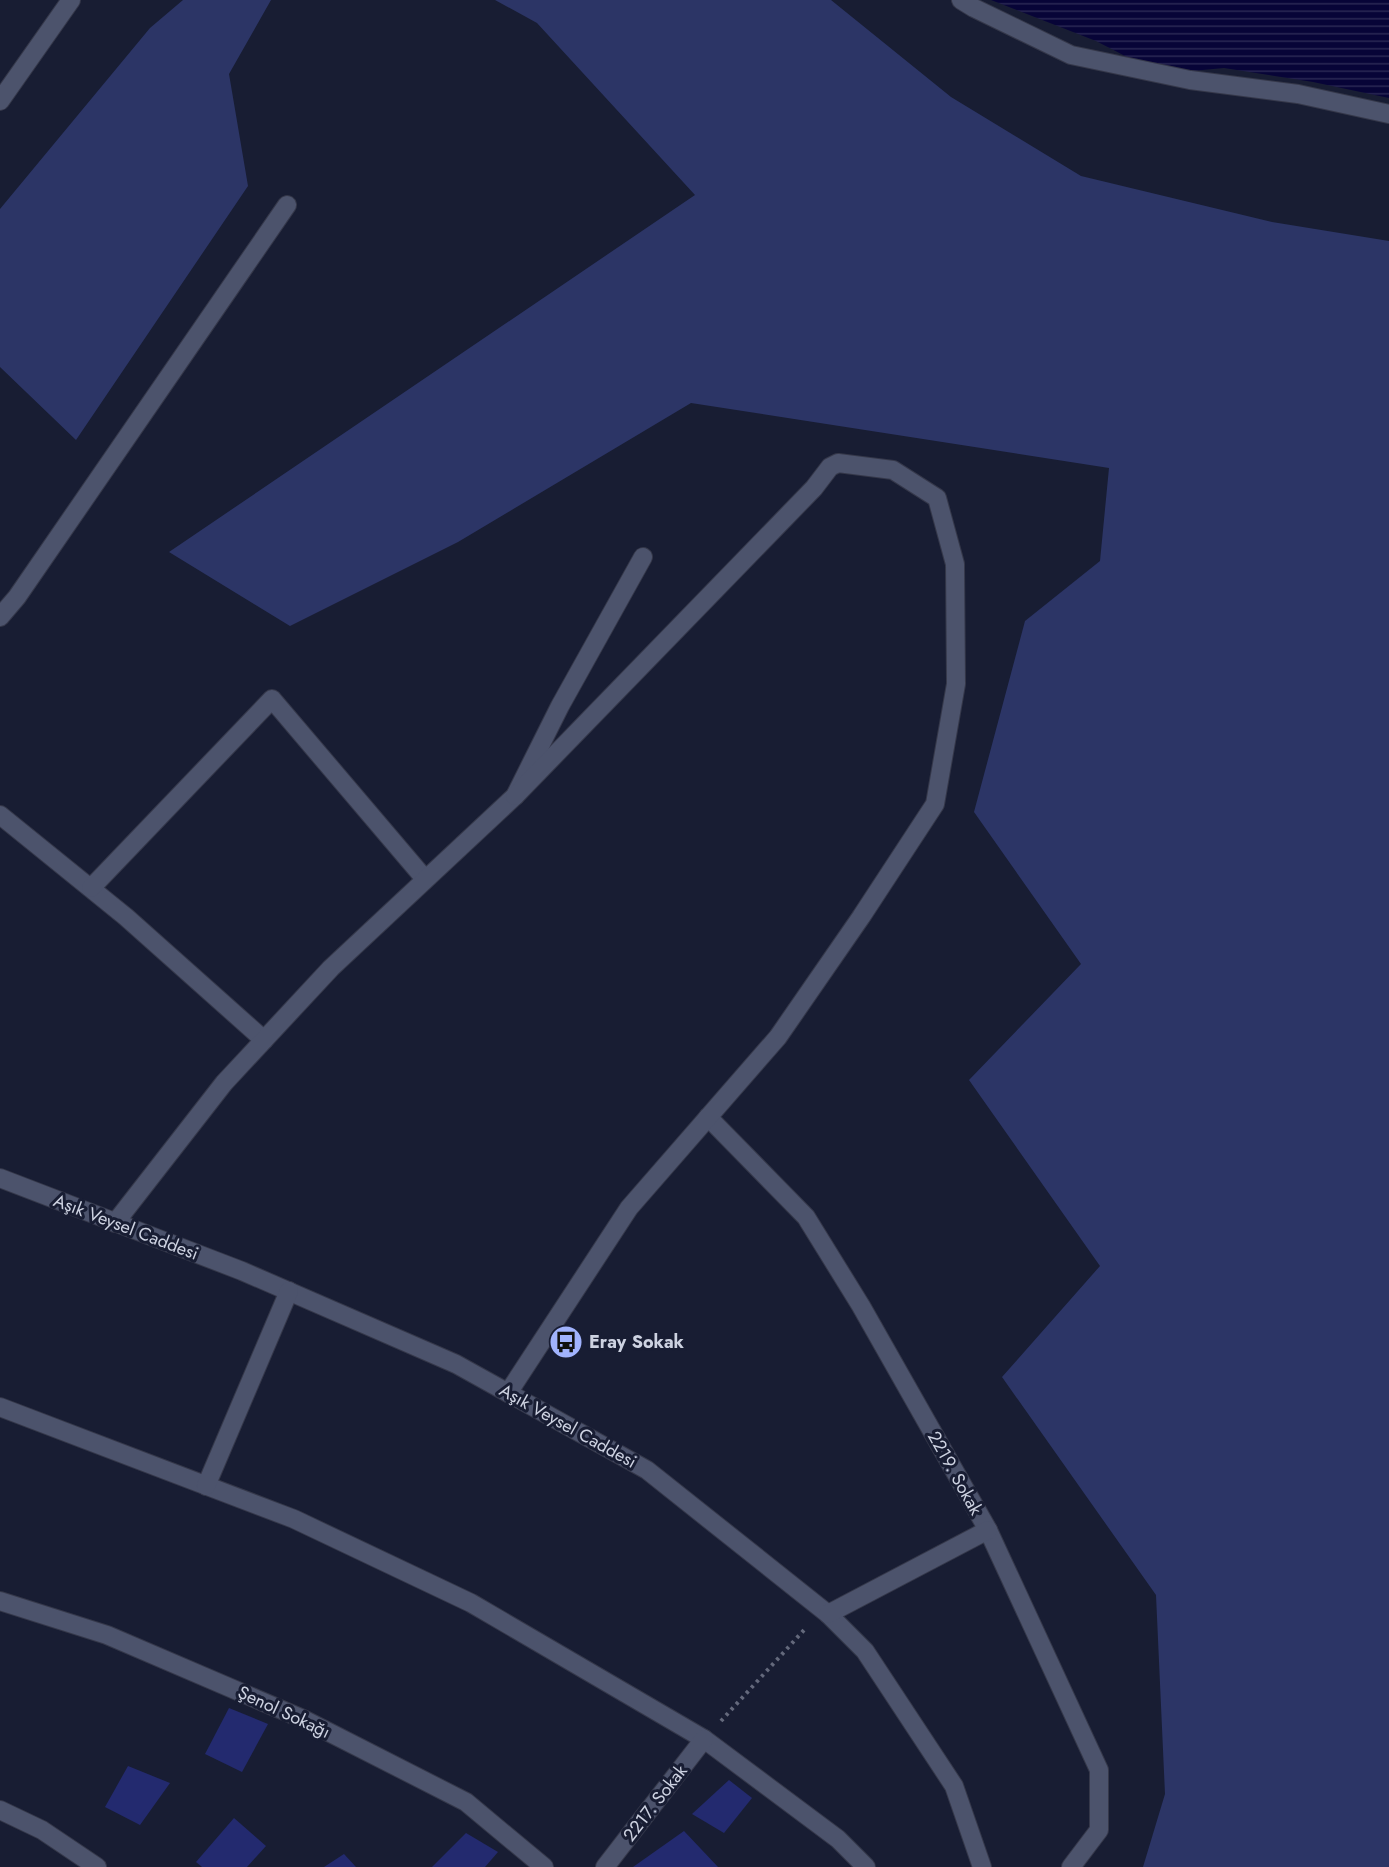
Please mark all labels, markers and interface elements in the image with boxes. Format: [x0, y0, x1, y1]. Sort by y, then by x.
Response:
street label: Aşık Veysel Caddesi [50, 1187, 202, 1267]
bus stop icon: Eray Sokak [548, 1324, 584, 1360]
place label: Eray Sokak [589, 1329, 685, 1355]
street label: Aşık Veysel Caddesi [495, 1377, 641, 1475]
street label: 2219. Sokak [921, 1426, 989, 1520]
street label: Şenol Sokağı [234, 1679, 334, 1745]
street label: 2217. Sokak [617, 1759, 693, 1847]

